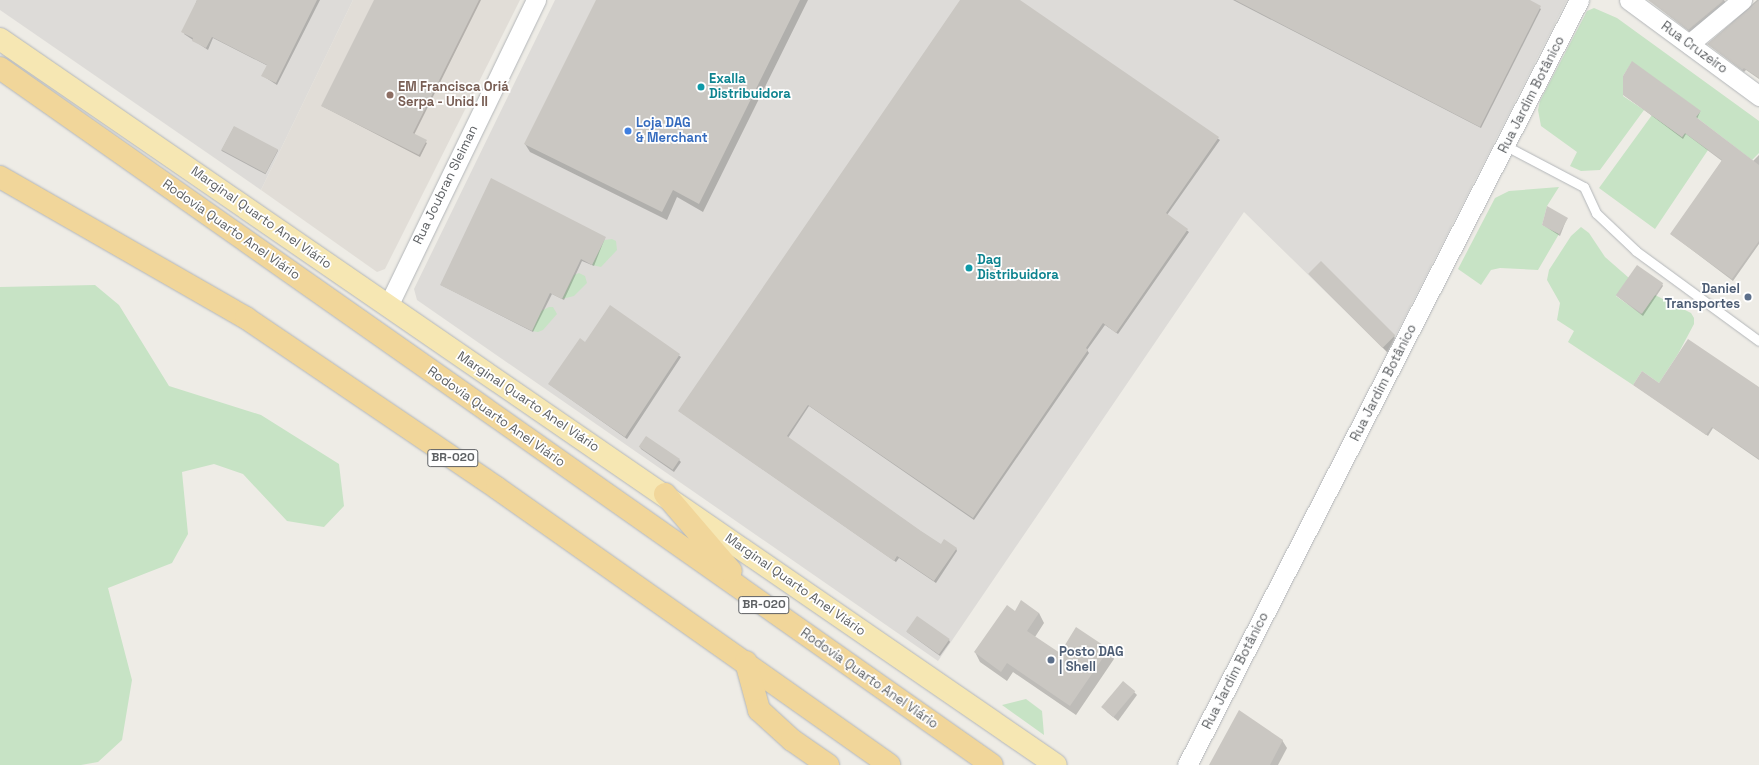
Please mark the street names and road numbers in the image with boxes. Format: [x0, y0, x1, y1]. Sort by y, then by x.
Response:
street label: Rua Cruzeiro [1658, 19, 1730, 77]
street label: Rua Jardim Botânico [1496, 34, 1568, 156]
street label: Rua Joubran Sleiman [410, 123, 482, 247]
street label: Marginal Quarto Anel Viário [188, 163, 334, 273]
street label: Rodovia Quarto Anel Viário [159, 176, 303, 284]
street label: Rua Jardim Botânico [1348, 322, 1420, 444]
street label: Marginal Quarto Anel Viário [454, 348, 602, 456]
street label: Rodovia Quarto Anel Viário [424, 363, 568, 471]
road number: BR-020 [427, 448, 479, 468]
street label: Marginal Quarto Anel Viário [722, 530, 868, 640]
road number: BR-020 [738, 595, 790, 615]
street label: Rua Jardim Botânico [1200, 610, 1272, 732]
street label: Rodovia Quarto Anel Viário [797, 625, 941, 733]

